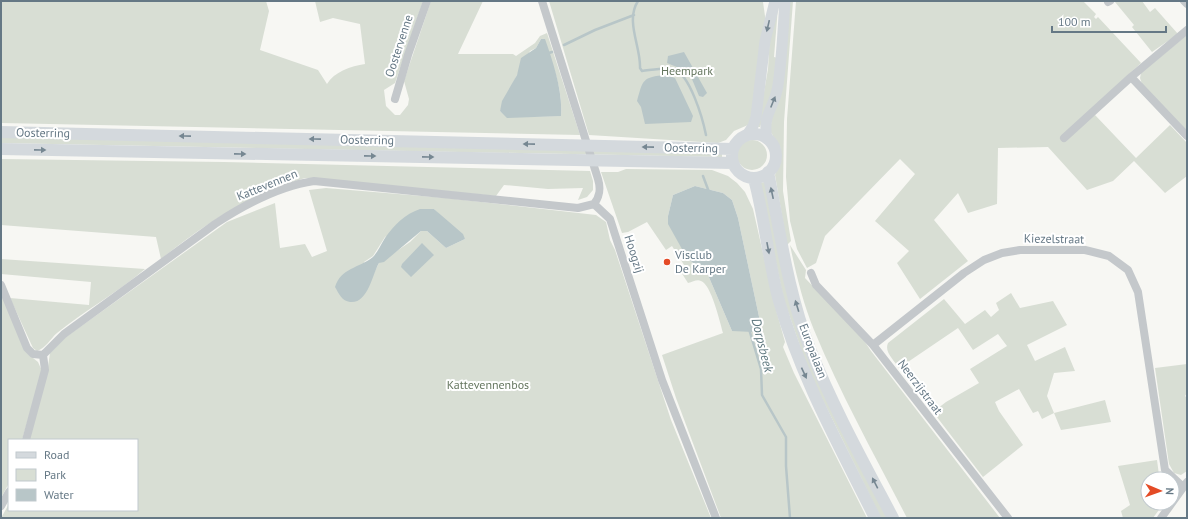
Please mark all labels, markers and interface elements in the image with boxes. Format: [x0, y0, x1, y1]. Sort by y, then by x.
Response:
scale bar [1052, 8, 1166, 34]
street label: Oostervenne [381, 13, 416, 79]
text: 100 m [1058, 14, 1091, 29]
one-way arrow [765, 20, 771, 32]
park label: Heempark [661, 63, 713, 78]
one-way arrow [770, 96, 776, 107]
street label: Oosterring [16, 125, 70, 140]
street label: Oosterring [340, 132, 394, 147]
one-way arrow [178, 133, 191, 139]
one-way arrow [308, 136, 321, 142]
street label: Oosterring [664, 140, 718, 155]
one-way arrow [522, 141, 535, 147]
one-way arrow [641, 144, 654, 150]
one-way arrow [34, 147, 47, 153]
one-way arrow [234, 151, 247, 157]
one-way arrow [364, 153, 377, 159]
one-way arrow [422, 154, 435, 160]
street label: Kattevennen [234, 166, 299, 204]
one-way arrow [768, 186, 774, 199]
street label: Kiezelstraat [1024, 230, 1084, 247]
street label: Hoogzij [621, 233, 648, 275]
one-way arrow [766, 242, 772, 254]
place label: Visclub De Karper [674, 247, 726, 276]
marker: Visclub De Karper [662, 257, 672, 267]
one-way arrow [794, 300, 800, 312]
water label: Dorpsbeek [748, 316, 778, 375]
street label: Europalaan [796, 321, 831, 381]
street label: Neerzijstraat [895, 356, 946, 417]
one-way arrow [801, 367, 807, 378]
park label: Kattevennenbos [447, 377, 529, 392]
legend [8, 439, 138, 511]
text: Road [44, 447, 69, 462]
text: Park [44, 467, 66, 482]
north arrow [1140, 471, 1180, 511]
one-way arrow [872, 478, 878, 489]
text: Water [44, 487, 74, 502]
text: N [1163, 487, 1177, 495]

